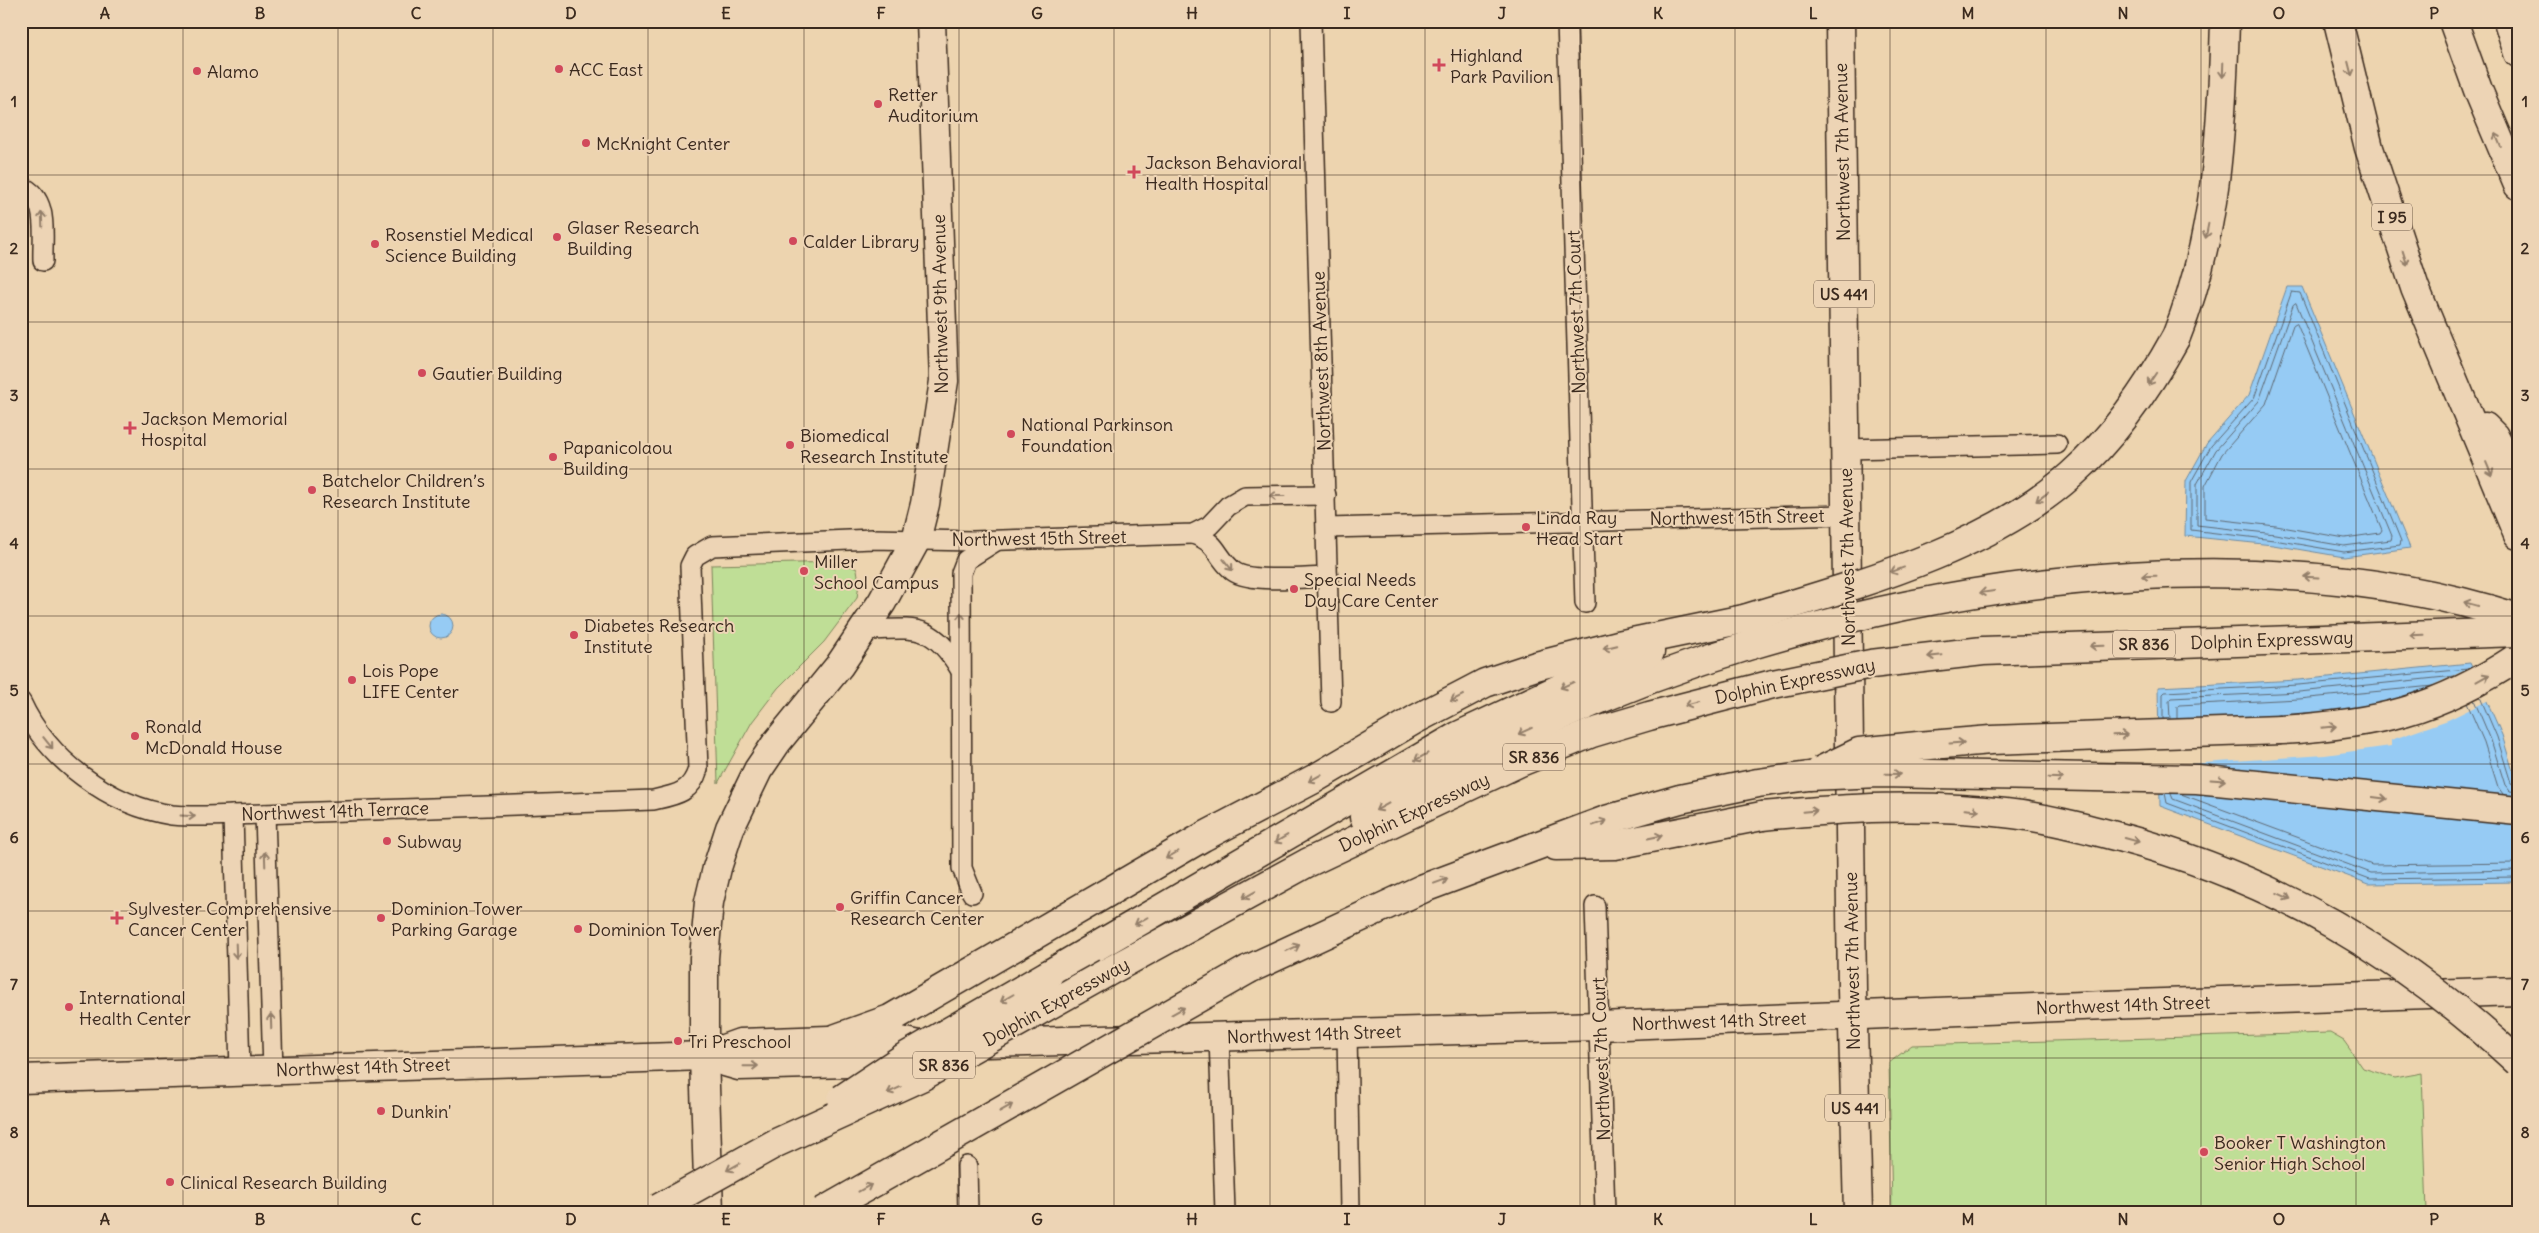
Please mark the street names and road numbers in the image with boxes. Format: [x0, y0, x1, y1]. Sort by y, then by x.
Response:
street label: Northwest 7th Avenue [1829, 63, 1855, 241]
road number: I 95 [2372, 203, 2412, 230]
street label: Northwest 9th Avenue [927, 214, 953, 394]
street label: Northwest 7th Court [1562, 230, 1590, 394]
street label: Northwest 8th Avenue [1306, 271, 1336, 451]
road number: US 441 [1814, 280, 1874, 308]
street label: Northwest 7th Avenue [1834, 468, 1860, 646]
street label: Northwest 15th Street [1649, 504, 1825, 530]
street label: Northwest 15th Street [951, 525, 1127, 551]
street label: Dolphin Expressway [2190, 626, 2354, 654]
road number: SR 836 [2113, 630, 2175, 658]
street label: Dolphin Expressway [1713, 653, 1877, 709]
road number: SR 836 [1503, 744, 1565, 770]
street label: Dolphin Expressway [1335, 767, 1493, 857]
street label: Northwest 14th Terrace [241, 796, 429, 826]
street label: Northwest 7th Avenue [1839, 872, 1865, 1050]
street label: Dolphin Expressway [979, 952, 1133, 1052]
street label: Northwest 7th Court [1587, 977, 1615, 1141]
street label: Northwest 14th Street [2035, 990, 2211, 1020]
street label: Northwest 14th Street [1631, 1006, 1807, 1036]
street label: Northwest 14th Street [1226, 1019, 1402, 1049]
street label: Northwest 14th Street [275, 1052, 451, 1082]
road number: SR 836 [913, 1052, 975, 1078]
road number: US 441 [1825, 1094, 1885, 1122]

